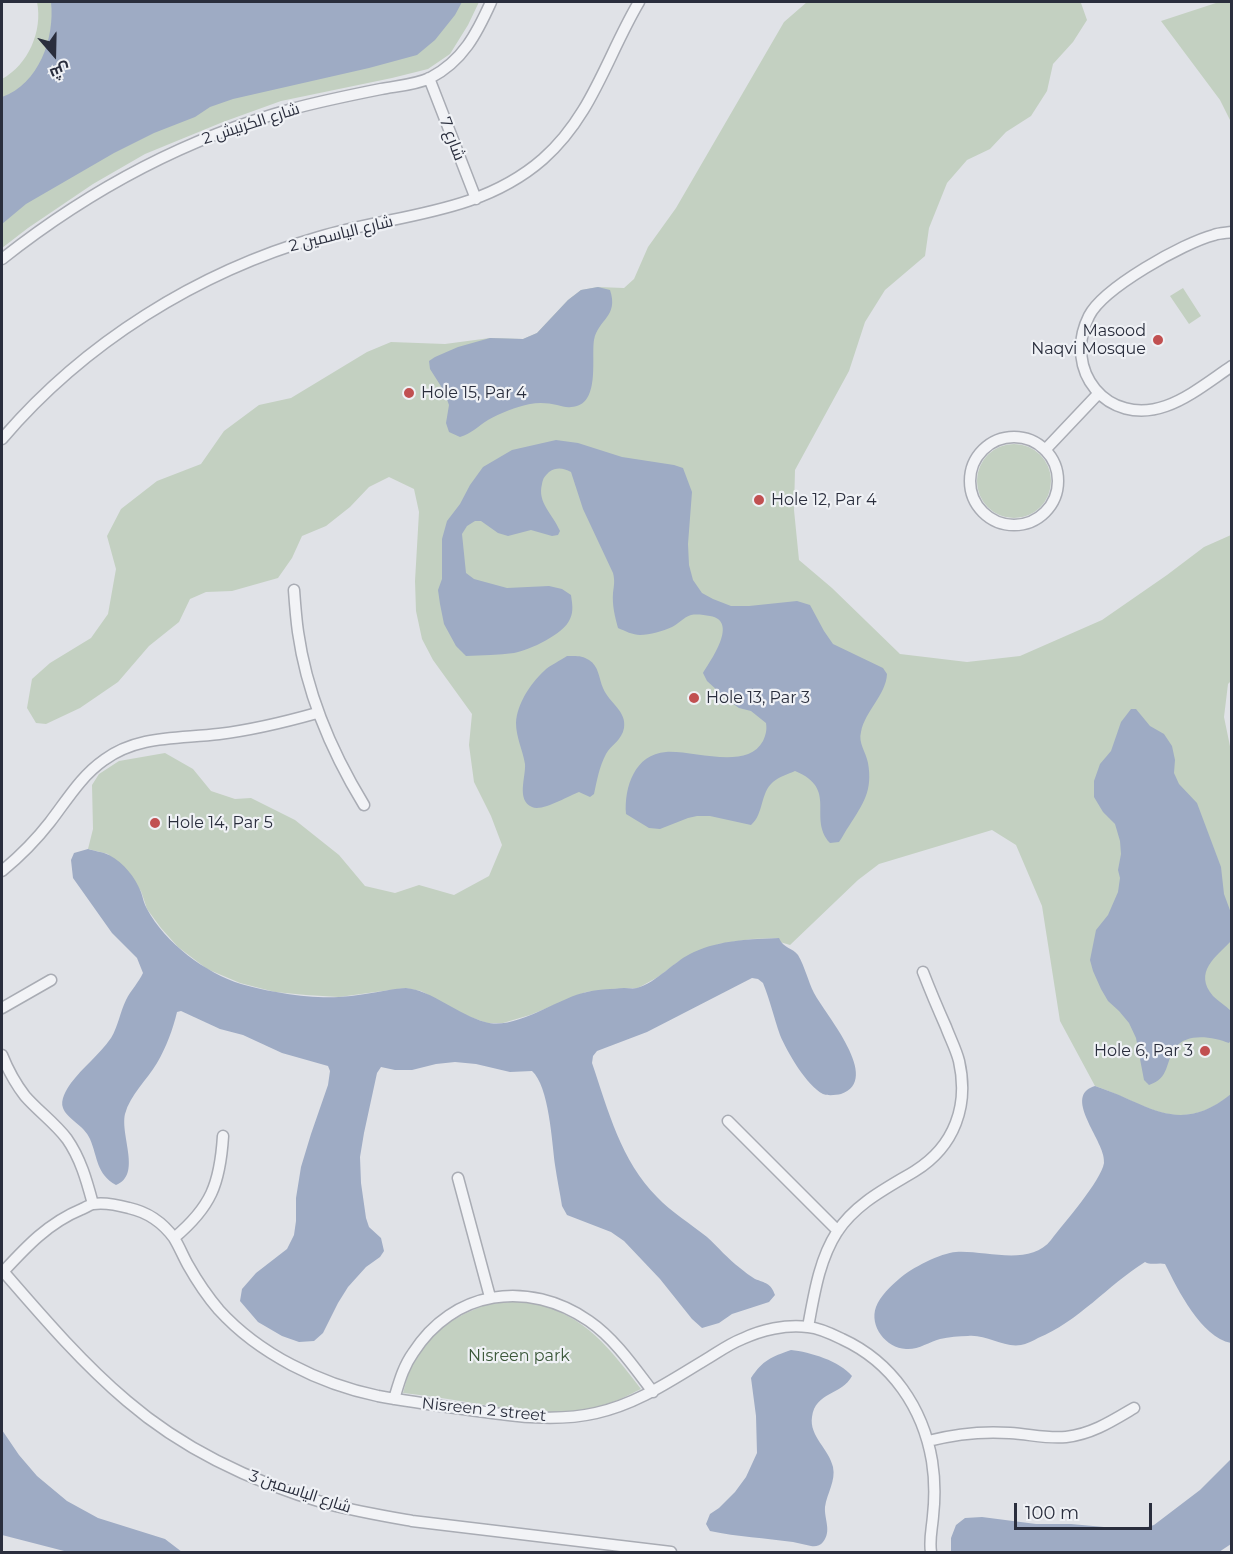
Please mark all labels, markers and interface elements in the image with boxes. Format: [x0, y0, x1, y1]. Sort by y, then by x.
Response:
north arrow [24, 24, 84, 84]
text: ش [47, 59, 73, 84]
street label: شارع الكرنيش 2 [200, 99, 302, 149]
street label: شارع 7 [435, 115, 469, 163]
street label: شارع الياسمين 2 [287, 212, 395, 256]
place label: Masood Naqvi Mosque [1031, 321, 1146, 359]
marker: Masood Naqvi Mosque [1151, 333, 1165, 347]
place label: Hole 15, Par 4 [421, 383, 526, 403]
marker: Hole 15, Par 4 [402, 386, 416, 400]
place label: Hole 12, Par 4 [771, 490, 877, 510]
marker: Hole 12, Par 4 [752, 493, 766, 507]
place label: Hole 13, Par 3 [706, 688, 810, 708]
marker: Hole 13, Par 3 [687, 691, 701, 705]
place label: Hole 14, Par 5 [167, 813, 273, 833]
marker: Hole 14, Par 5 [148, 816, 162, 830]
place label: Hole 6, Par 3 [1094, 1041, 1193, 1061]
marker: Hole 6, Par 3 [1198, 1044, 1212, 1058]
park label: Nisreen park [468, 1346, 570, 1366]
street label: Nisreen 2 street [421, 1394, 547, 1426]
street label: شارع الياسمين 3 [246, 1466, 354, 1518]
scale bar [1017, 1491, 1155, 1529]
text: 100 m [1025, 1502, 1079, 1524]

